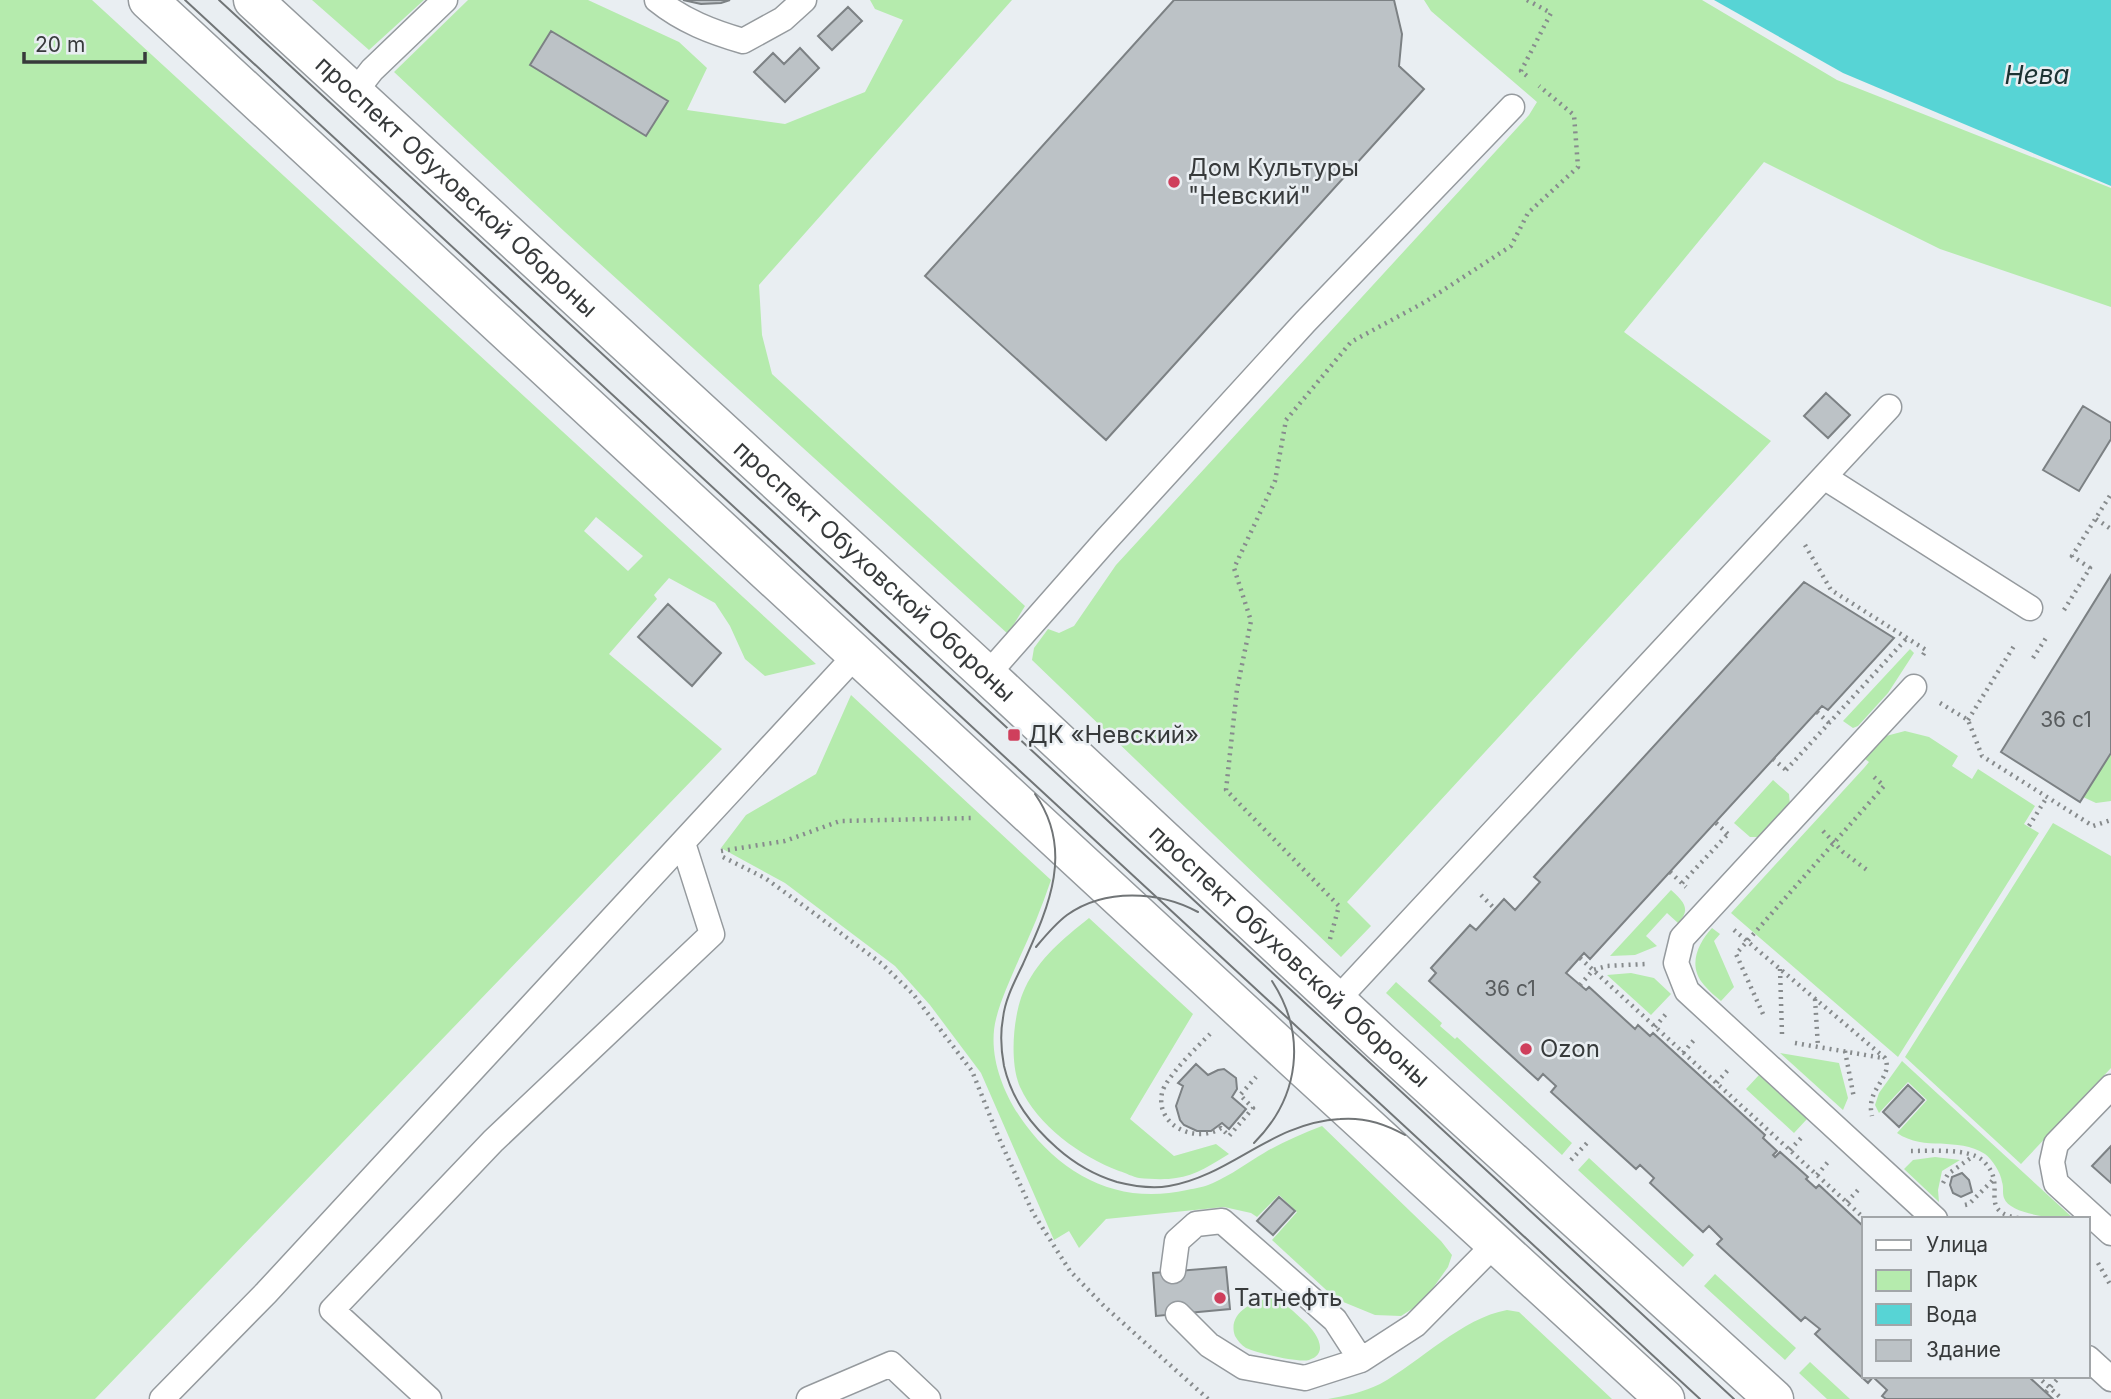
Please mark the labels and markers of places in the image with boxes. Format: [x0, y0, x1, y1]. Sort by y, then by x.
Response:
place label: Дом Культуры "Невский" [1188, 153, 1359, 210]
marker: Дом Культуры "Невский" [1166, 174, 1182, 190]
place label: ДК «Невский» [1028, 720, 1199, 749]
marker: ДК «Невский» [1006, 727, 1022, 743]
place label: Ozon [1540, 1034, 1600, 1063]
marker: Ozon [1518, 1041, 1534, 1057]
place label: Татнефть [1234, 1283, 1342, 1312]
marker: Татнефть [1212, 1290, 1228, 1306]

